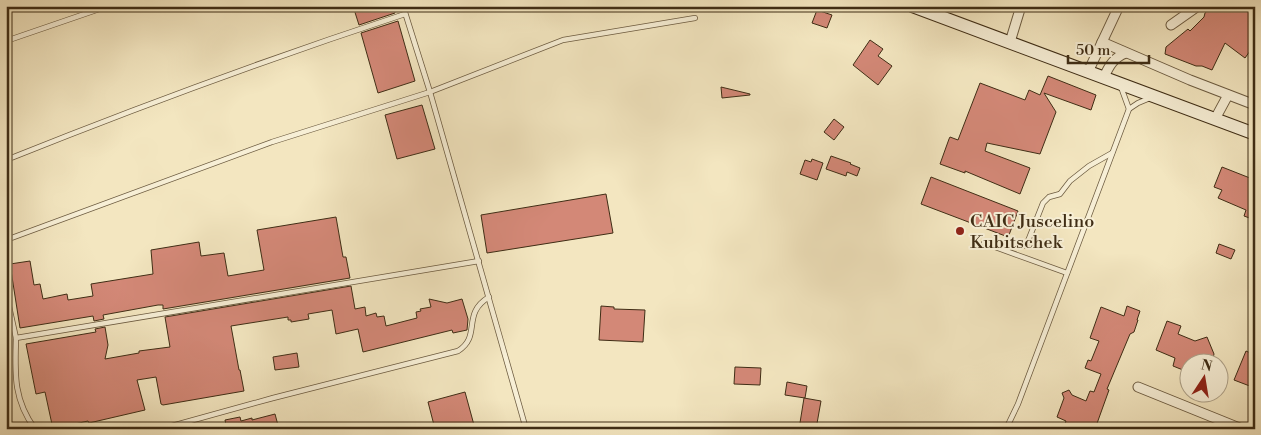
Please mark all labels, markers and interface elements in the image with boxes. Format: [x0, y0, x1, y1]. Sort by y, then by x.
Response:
scale bar [1068, 32, 1150, 64]
text: 50 m [1076, 41, 1110, 60]
place label: CAIC Juscelino Kubitschek [970, 210, 1094, 254]
marker: CAIC Juscelino Kubitschek [954, 225, 966, 237]
north arrow [1178, 352, 1228, 402]
text: N [1199, 356, 1214, 376]

